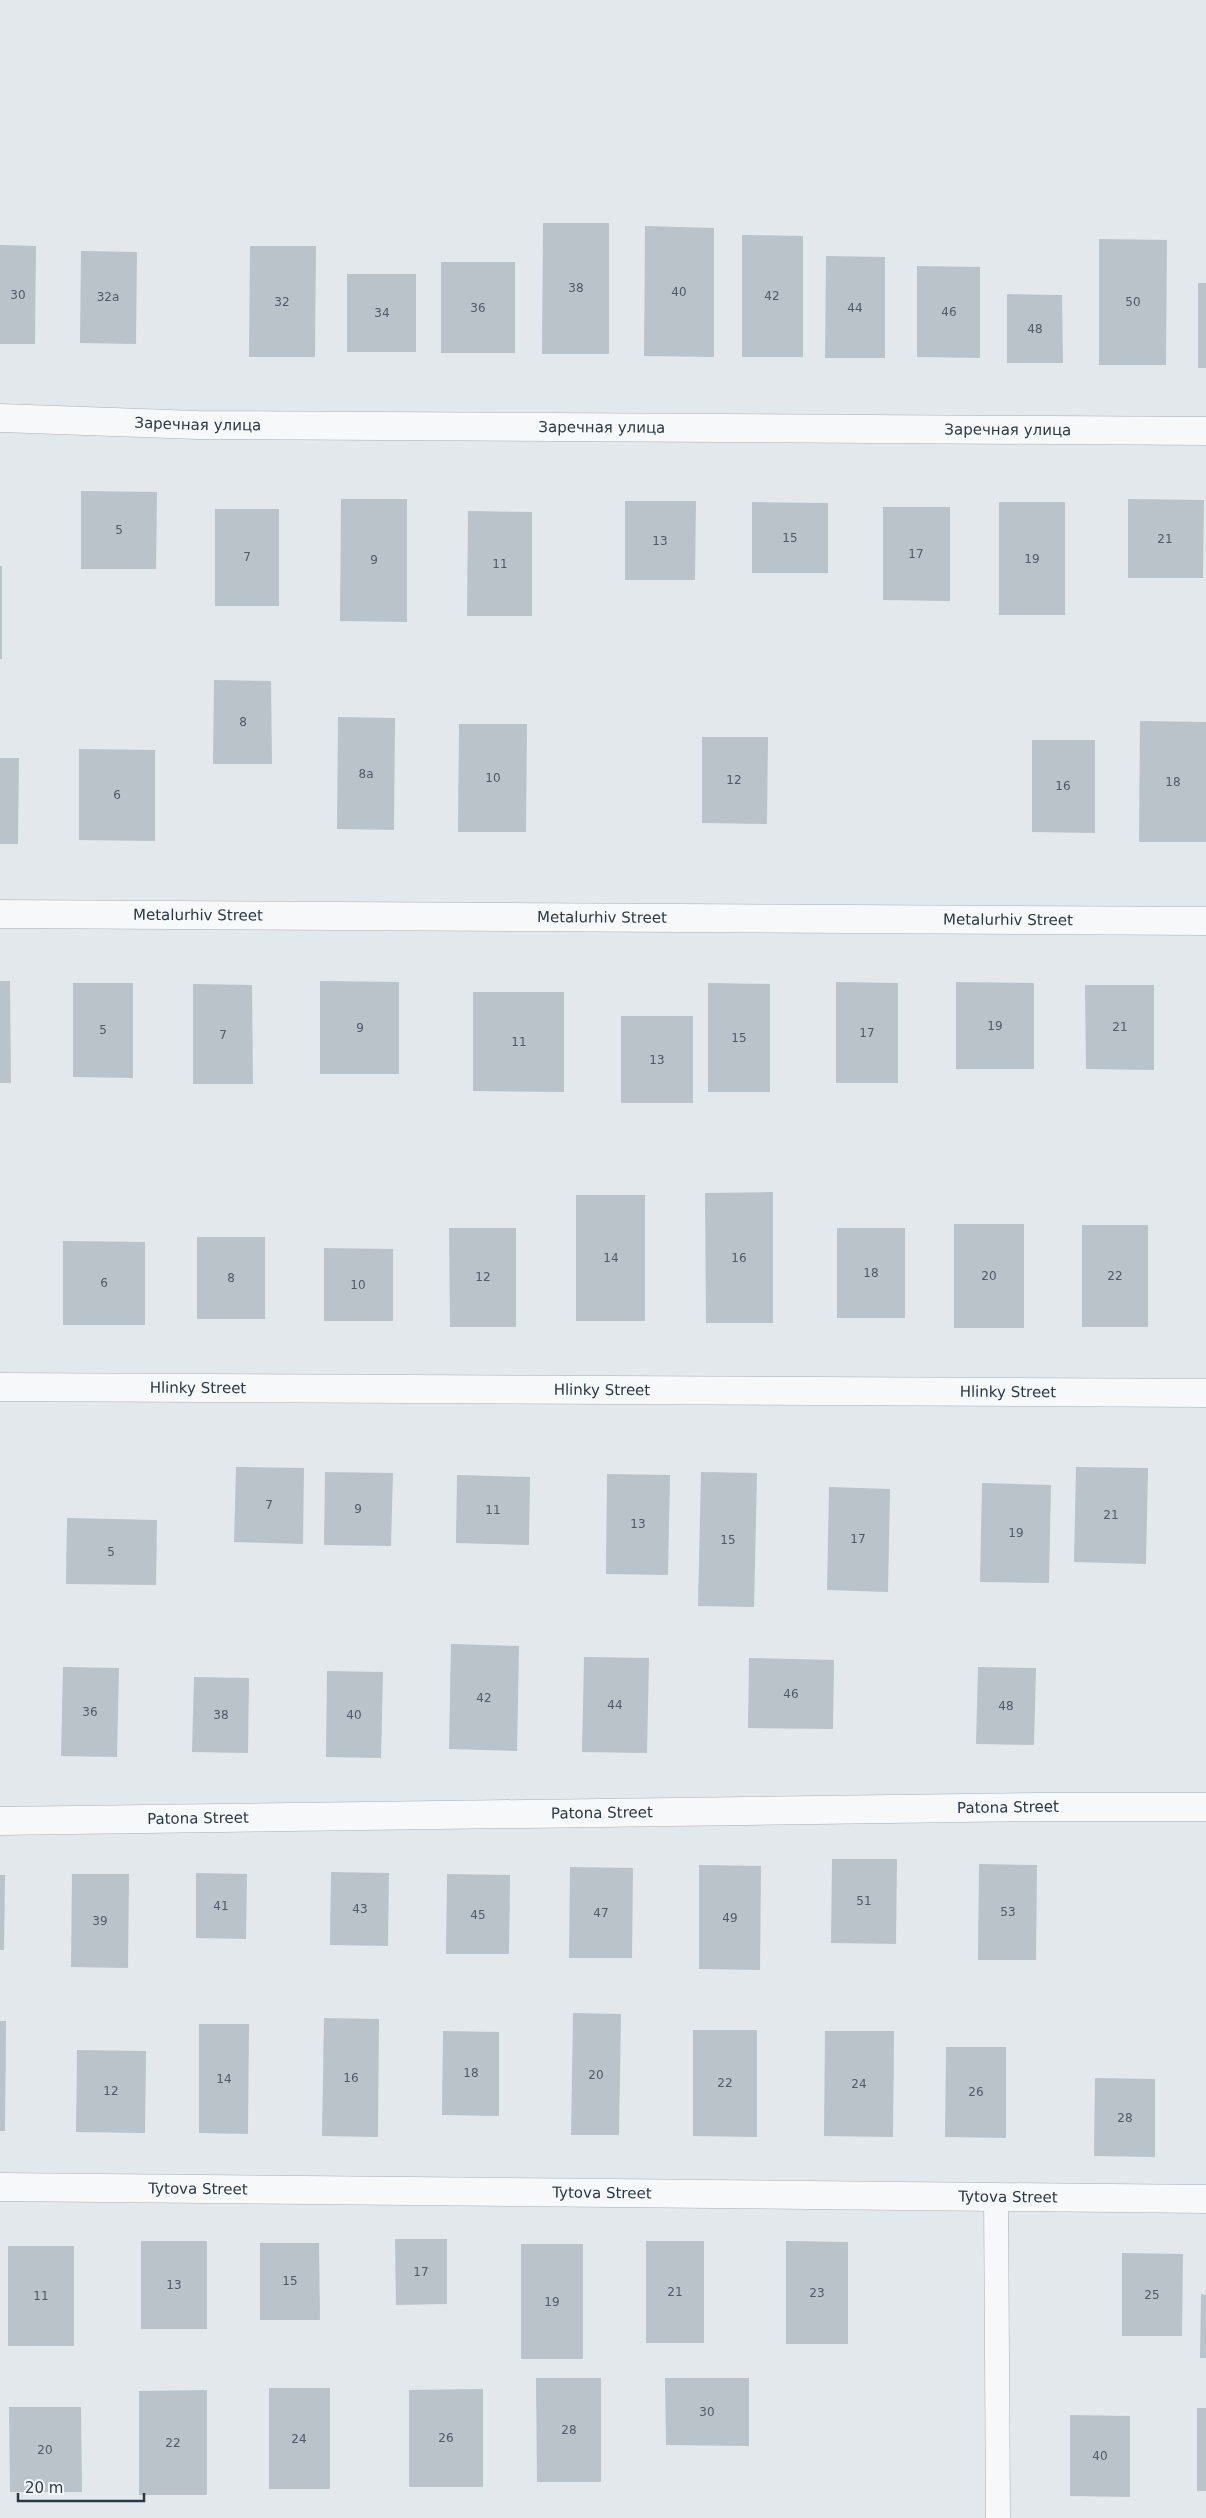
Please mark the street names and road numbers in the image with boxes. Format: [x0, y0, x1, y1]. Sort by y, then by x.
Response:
street label: Заречная улица [134, 414, 261, 434]
street label: Заречная улица [538, 418, 665, 437]
street label: Заречная улица [944, 420, 1071, 439]
street label: Metalurhiv Street [133, 906, 263, 925]
street label: Metalurhiv Street [537, 908, 667, 927]
street label: Metalurhiv Street [943, 910, 1073, 929]
street label: Hlinky Street [150, 1379, 246, 1397]
street label: Hlinky Street [554, 1381, 650, 1399]
street label: Hlinky Street [960, 1383, 1056, 1401]
street label: Patona Street [957, 1798, 1059, 1817]
street label: Patona Street [551, 1803, 653, 1823]
street label: Patona Street [147, 1809, 249, 1828]
street label: Tytova Street [147, 2179, 248, 2198]
street label: Tytova Street [551, 2183, 652, 2202]
street label: Tytova Street [957, 2188, 1058, 2207]

